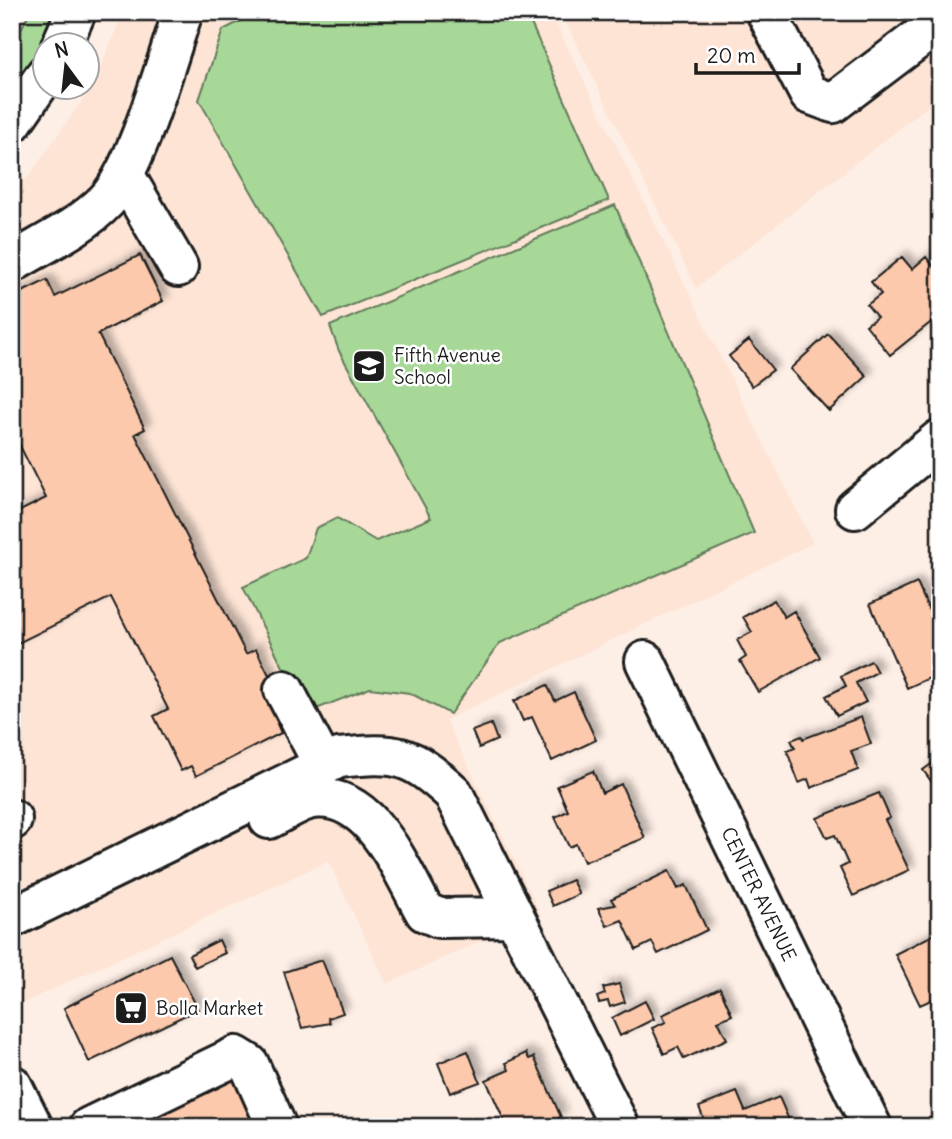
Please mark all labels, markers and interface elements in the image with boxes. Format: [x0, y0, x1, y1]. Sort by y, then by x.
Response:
north arrow [32, 32, 102, 102]
scale bar [696, 32, 800, 76]
text: N [52, 36, 71, 63]
text: 20 m [707, 42, 756, 69]
place label: Fifth Avenue School [394, 343, 501, 389]
school or university icon: Fifth Avenue School [350, 347, 388, 385]
street label: CENTER AVENUE [716, 823, 802, 965]
supermarket icon: Bolla Market [112, 989, 150, 1027]
place label: Bolla Market [156, 996, 263, 1020]

